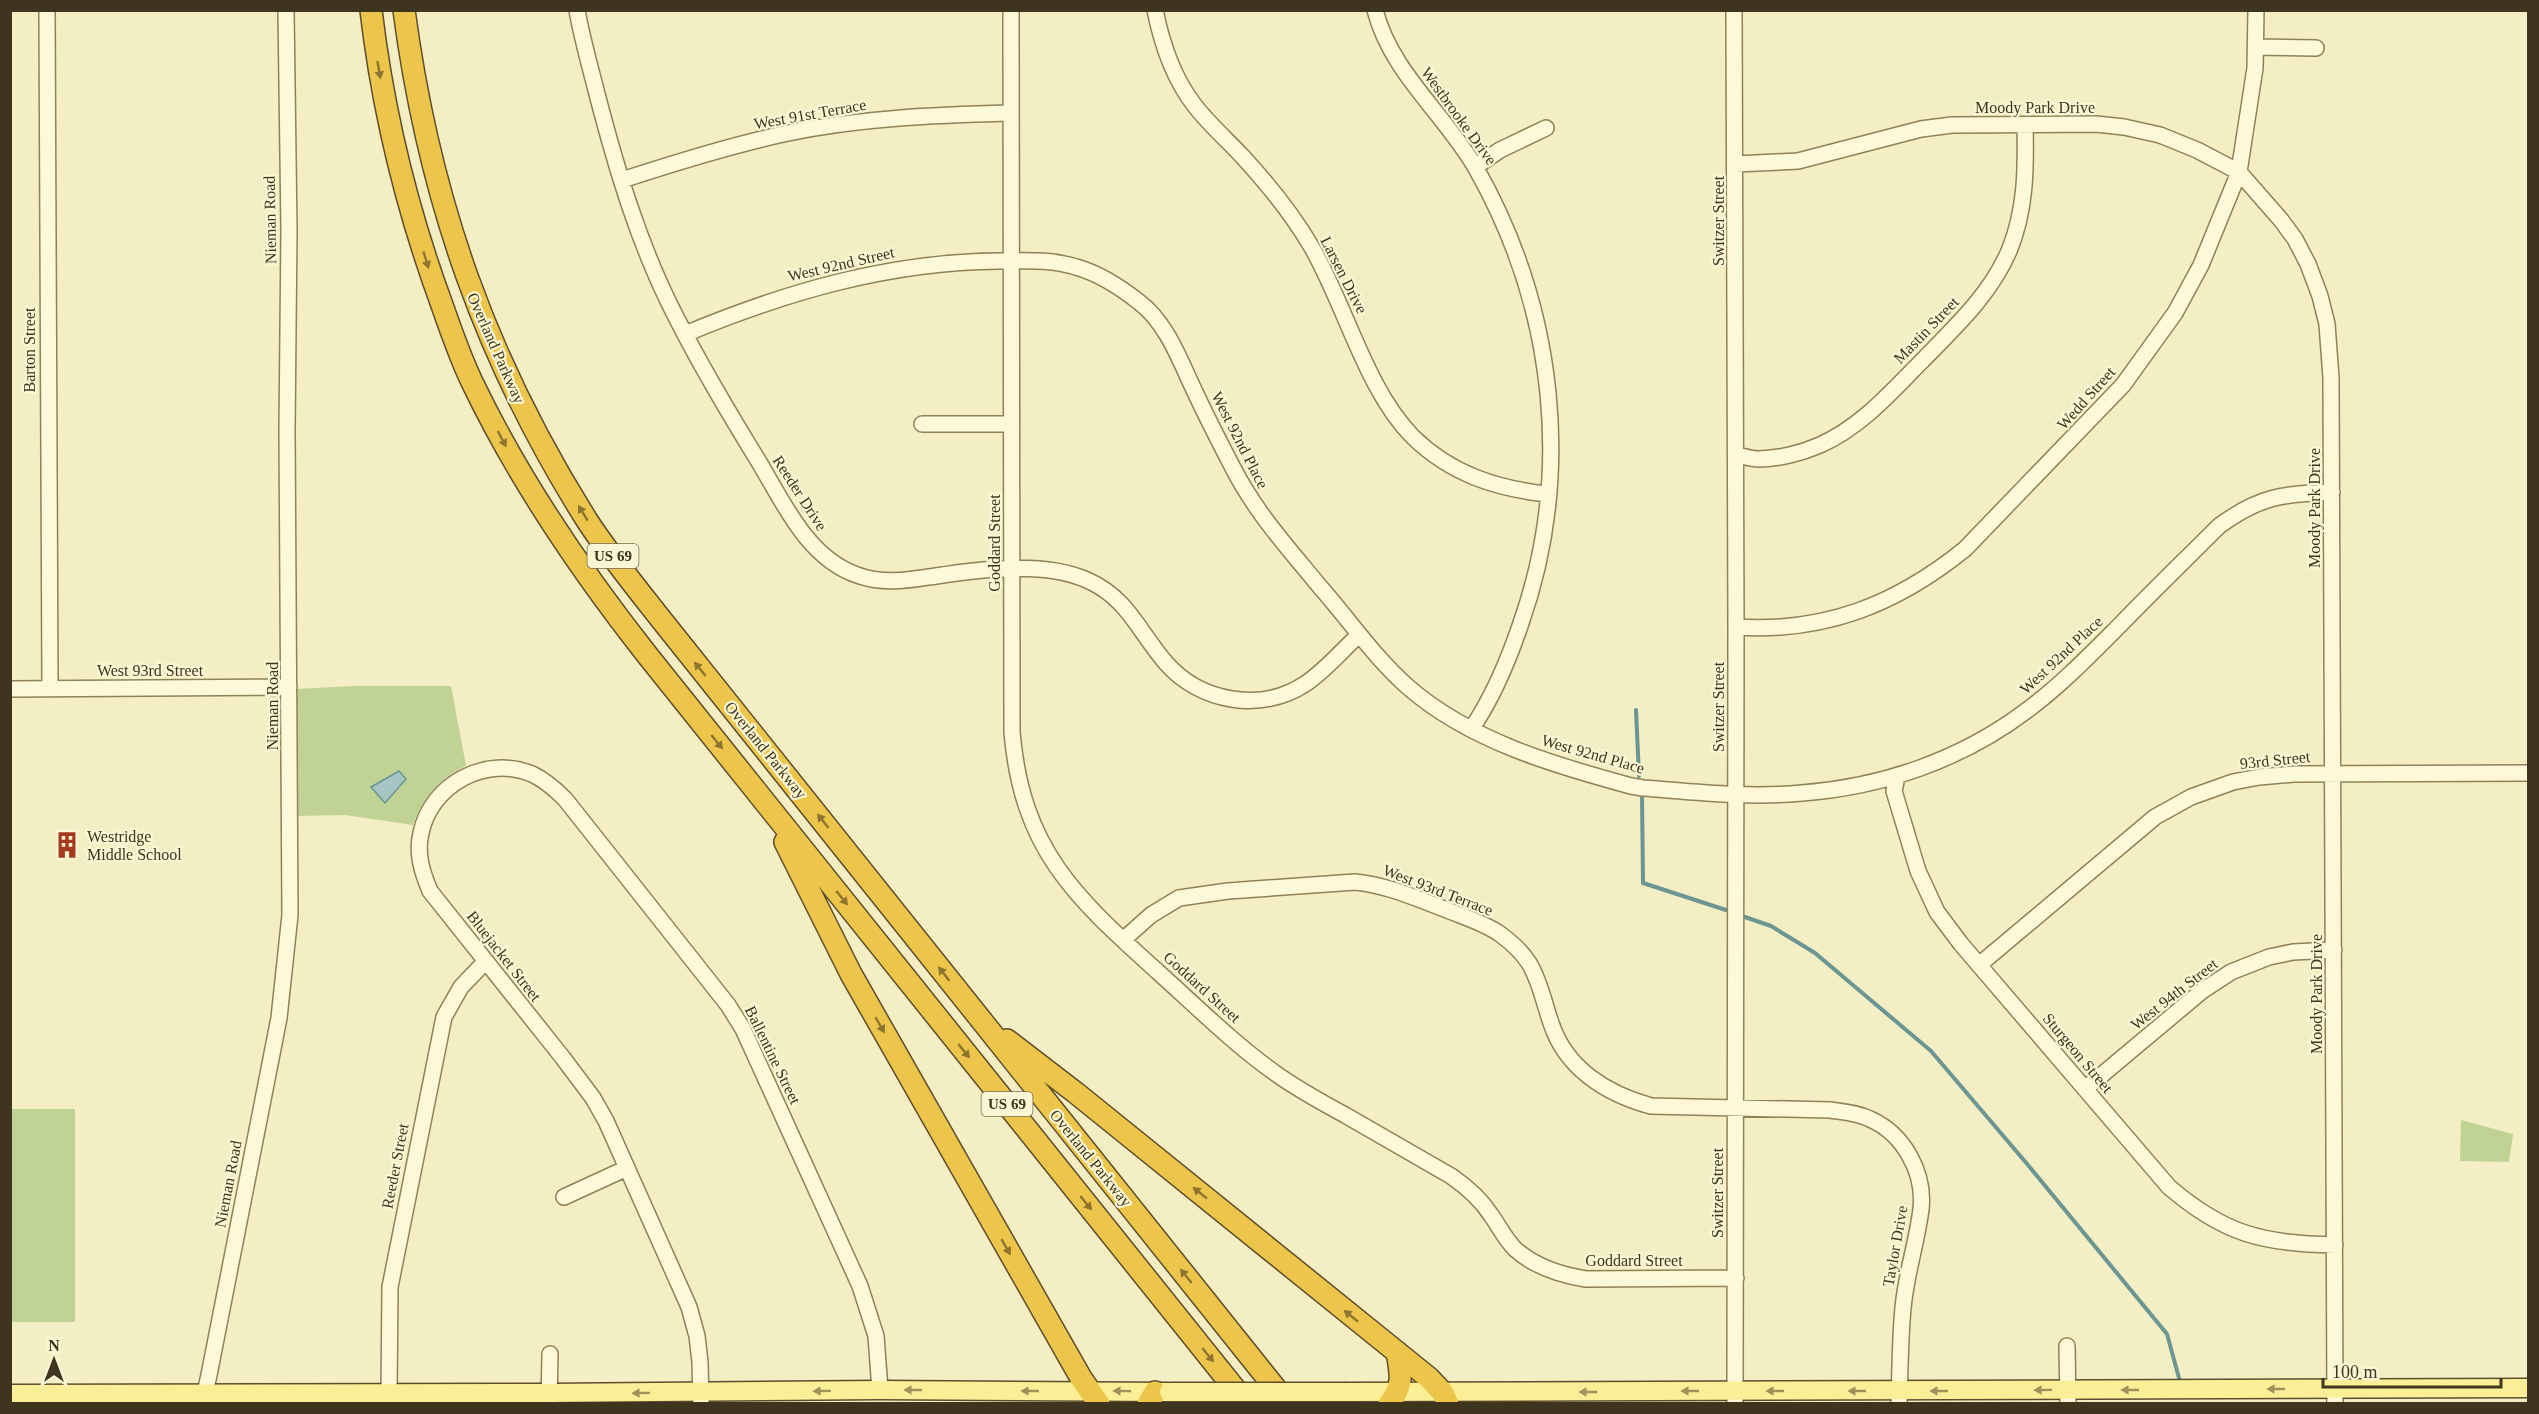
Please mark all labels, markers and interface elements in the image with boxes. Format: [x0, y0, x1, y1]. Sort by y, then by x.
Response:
one-way arrow [375, 61, 384, 80]
street label: Westbrooke Drive [1418, 64, 1500, 168]
street label: West 91st Terrace [753, 96, 867, 132]
street label: Moody Park Drive [1975, 99, 2095, 117]
street label: Switzer Street [1710, 175, 1727, 266]
street label: Nieman Road [261, 176, 279, 264]
street label: Larsen Drive [1317, 234, 1371, 316]
street label: West 92nd Street [786, 243, 897, 285]
one-way arrow [422, 251, 431, 269]
street label: Overland Parkway [463, 290, 528, 406]
street label: Mastin Street [1890, 293, 1962, 367]
street label: Barton Street [21, 307, 38, 392]
street label: Wedd Street [2054, 363, 2119, 433]
street label: West 92nd Place [1208, 389, 1272, 491]
one-way arrow [497, 430, 507, 447]
street label: Moody Park Drive [2306, 448, 2324, 568]
street label: Reeder Drive [770, 452, 830, 534]
street label: Goddard Street [986, 494, 1003, 592]
one-way arrow [578, 505, 589, 521]
road number: US 69 [588, 544, 638, 568]
street label: West 92nd Place [2016, 613, 2106, 697]
one-way arrow [694, 661, 707, 677]
street label: Switzer Street [1710, 661, 1727, 752]
street label: West 93rd Street [97, 662, 204, 679]
street label: Nieman Road [264, 662, 281, 750]
street label: Overland Parkway [721, 698, 810, 802]
street label: West 92nd Place [1540, 731, 1646, 777]
one-way arrow [710, 734, 723, 750]
street label: 93rd Street [2239, 748, 2312, 772]
one-way arrow [817, 813, 829, 828]
place label: Westridge Middle School [87, 828, 182, 863]
building icon: Westridge Middle School [52, 830, 82, 860]
street label: West 93rd Terrace [1381, 861, 1495, 919]
one-way arrow [835, 891, 848, 906]
street label: Bluejacket Street [463, 908, 545, 1006]
street label: Moody Park Drive [2308, 934, 2326, 1054]
street label: Goddard Street [1160, 948, 1244, 1026]
street label: West 94th Street [2127, 955, 2221, 1033]
one-way arrow [938, 966, 950, 981]
street label: Ballentine Street [742, 1003, 804, 1107]
street label: Sturgeon Street [2039, 1010, 2117, 1097]
one-way arrow [875, 1017, 885, 1034]
one-way arrow [957, 1043, 970, 1058]
road number: US 69 [982, 1092, 1032, 1116]
street label: Overland Parkway [1046, 1106, 1135, 1210]
street label: Reeder Street [378, 1121, 412, 1210]
street label: Nieman Road [211, 1139, 245, 1229]
street label: Switzer Street [1709, 1147, 1726, 1238]
one-way arrow [1192, 1186, 1208, 1199]
one-way arrow [1079, 1195, 1092, 1210]
street label: Taylor Drive [1880, 1204, 1911, 1288]
one-way arrow [1001, 1239, 1011, 1256]
street label: Goddard Street [1585, 1252, 1683, 1269]
one-way arrow [1179, 1268, 1192, 1284]
one-way arrow [1344, 1310, 1359, 1322]
north arrow [24, 1330, 84, 1390]
text: N [48, 1337, 60, 1354]
one-way arrow [1201, 1347, 1214, 1362]
scale bar [2323, 1351, 2502, 1389]
text: 100 m [2332, 1362, 2378, 1382]
one-way arrow [2267, 1384, 2286, 1394]
one-way arrow [903, 1385, 922, 1395]
one-way arrow [2034, 1385, 2053, 1395]
one-way arrow [2121, 1385, 2140, 1395]
one-way arrow [812, 1386, 831, 1396]
one-way arrow [1021, 1386, 1040, 1396]
one-way arrow [1113, 1386, 1132, 1396]
one-way arrow [1681, 1386, 1700, 1396]
one-way arrow [1766, 1386, 1785, 1396]
one-way arrow [1848, 1386, 1867, 1396]
one-way arrow [1929, 1386, 1948, 1396]
one-way arrow [1578, 1387, 1597, 1396]
one-way arrow [632, 1388, 651, 1398]

